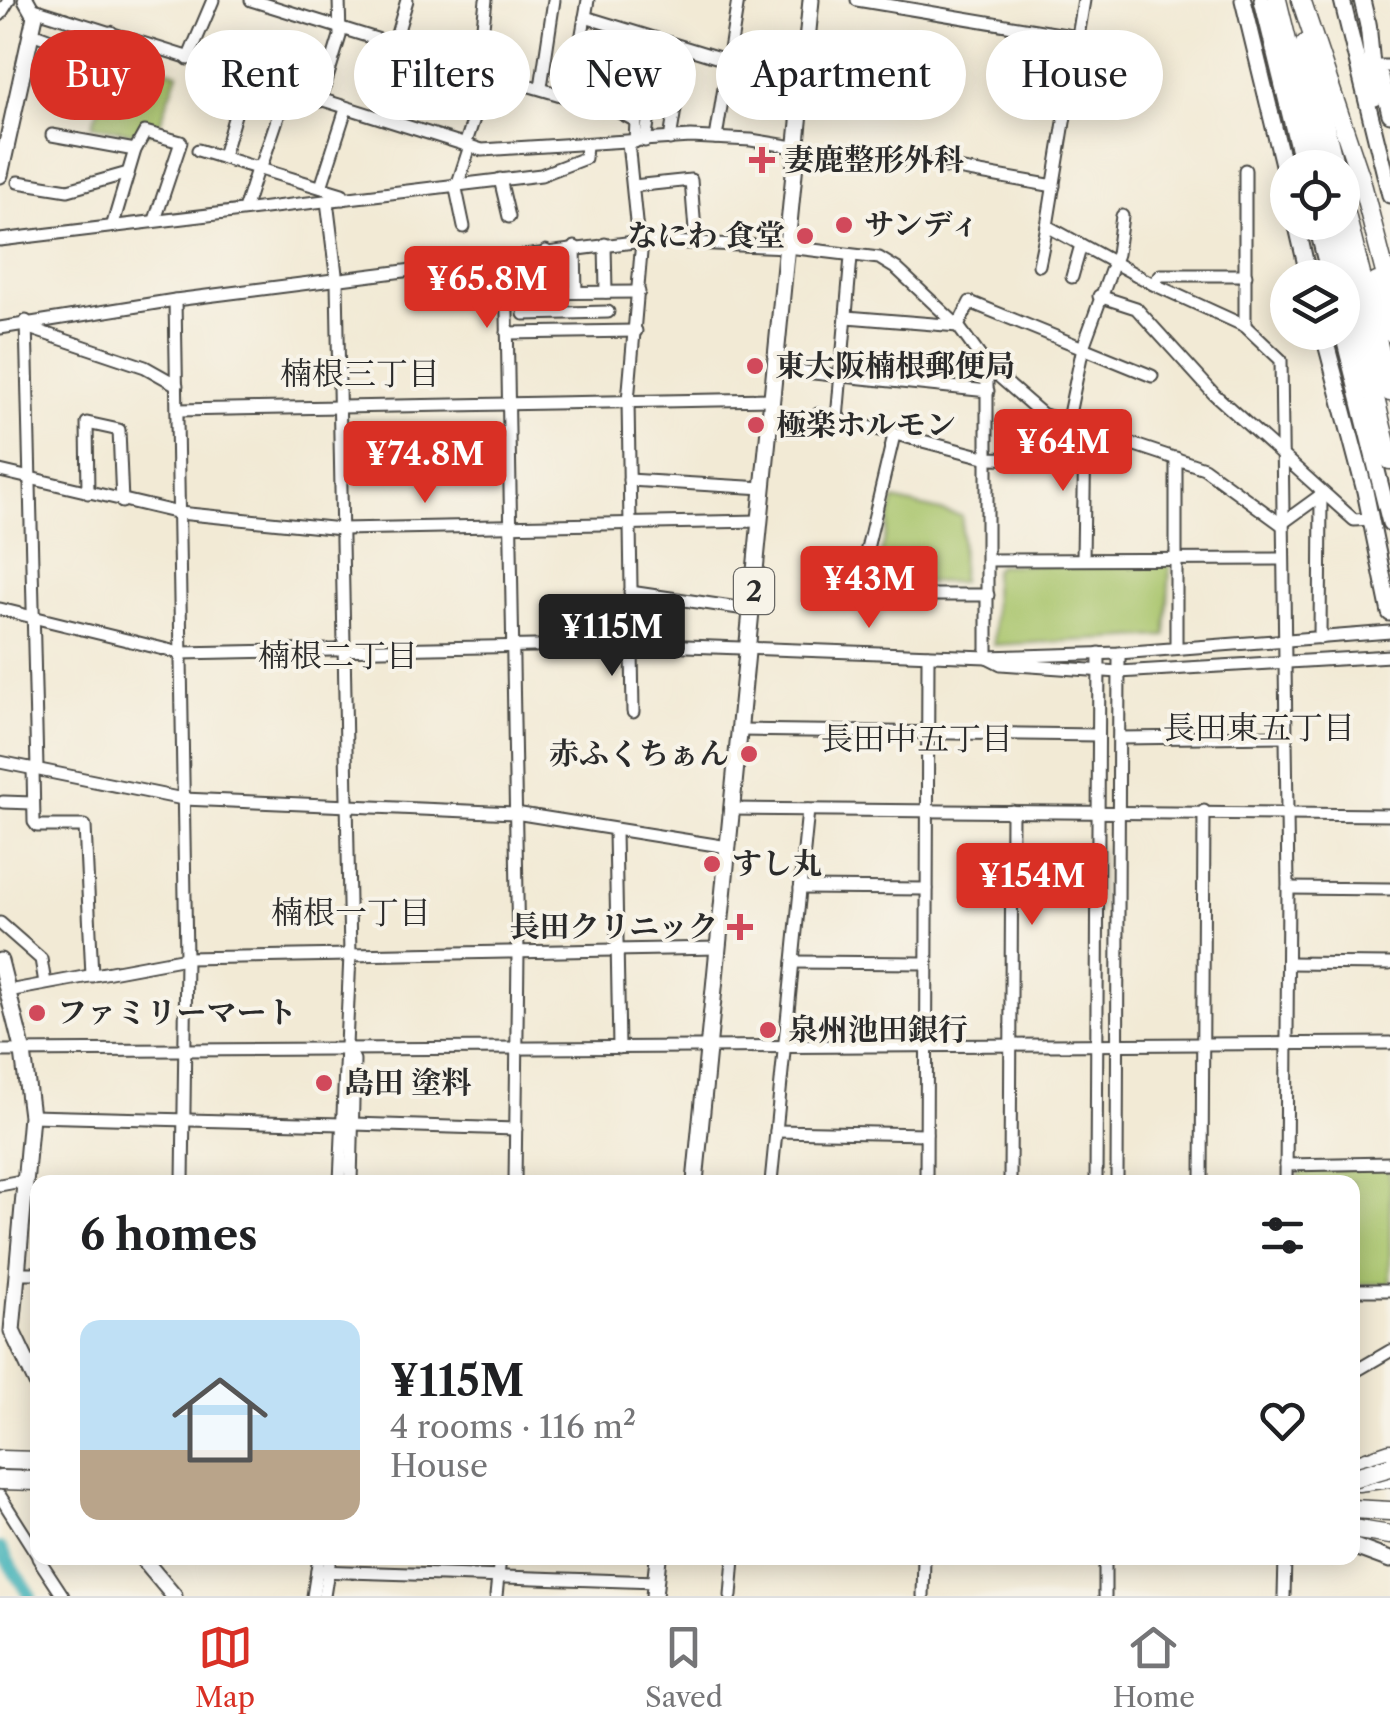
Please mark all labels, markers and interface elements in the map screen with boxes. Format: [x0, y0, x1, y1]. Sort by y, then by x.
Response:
chip: Buy [30, 30, 165, 120]
chip: Rent [185, 30, 334, 120]
chip: Filters [354, 30, 530, 120]
chip: New [550, 30, 696, 120]
chip: Apartment [716, 30, 966, 120]
chip: House [986, 30, 1163, 120]
place label: 妻鹿整形外科 [784, 141, 964, 178]
marker: 妻鹿整形外科 [749, 147, 775, 173]
map controls [1270, 150, 1360, 350]
button: locate [1270, 150, 1360, 240]
place label: サンディ [864, 206, 980, 243]
marker: サンディ [833, 214, 855, 236]
place label: なにわ 食堂 [627, 217, 785, 254]
marker: なにわ 食堂 [794, 225, 816, 247]
pin: ¥65.8M [406, 246, 568, 331]
text: ¥65.8M [426, 259, 548, 298]
button: layers [1270, 260, 1360, 350]
place label: 東大阪楠根郵便局 [775, 347, 1015, 384]
district label: 楠根三丁目 [280, 354, 440, 393]
marker: 東大阪楠根郵便局 [744, 355, 766, 377]
place label: 極楽ホルモン [776, 406, 956, 443]
pin: ¥64M [1004, 409, 1122, 494]
marker: 極楽ホルモン [745, 414, 767, 436]
pin: ¥74.8M [344, 421, 506, 506]
text: ¥64M [1016, 422, 1110, 461]
text: ¥74.8M [365, 434, 485, 473]
pin: ¥43M [810, 546, 928, 631]
text: ¥43M [823, 559, 915, 598]
road number: 2 [734, 568, 774, 614]
pin: ¥115M [542, 594, 682, 679]
text: ¥115M [561, 607, 663, 646]
district label: 楠根二丁目 [258, 636, 418, 675]
district label: 長田東五丁目 [1163, 708, 1355, 747]
district label: 長田中五丁目 [821, 719, 1013, 758]
place label: 赤ふくちぁん [549, 735, 729, 772]
marker: 赤ふくちぁん [738, 743, 760, 765]
pin: ¥154M [962, 843, 1102, 928]
place label: すし丸 [732, 845, 822, 882]
marker: すし丸 [701, 853, 723, 875]
text: ¥154M [979, 856, 1085, 895]
district label: 楠根一丁目 [271, 893, 431, 932]
place label: 長田クリニック [510, 908, 718, 945]
marker: 長田クリニック [727, 914, 753, 940]
place label: ファミリーマート [57, 994, 296, 1031]
marker: ファミリーマート [26, 1002, 48, 1024]
place label: 泉州池田銀行 [788, 1011, 968, 1048]
marker: 泉州池田銀行 [757, 1019, 779, 1041]
place label: 島田 塗料 [344, 1064, 472, 1101]
marker: 島田 塗料 [313, 1072, 335, 1094]
icon: filters [1255, 1208, 1310, 1263]
text: 6 homes [80, 1209, 258, 1261]
text: ¥115M [390, 1355, 524, 1407]
icon: home [160, 1360, 280, 1480]
icon: heart [1255, 1393, 1310, 1448]
text: 4 rooms · 116 m² [390, 1407, 636, 1446]
text: House [390, 1446, 488, 1485]
tab: Map [195, 1620, 255, 1714]
tab: Saved [645, 1620, 723, 1714]
tab: Home [1113, 1620, 1195, 1714]

